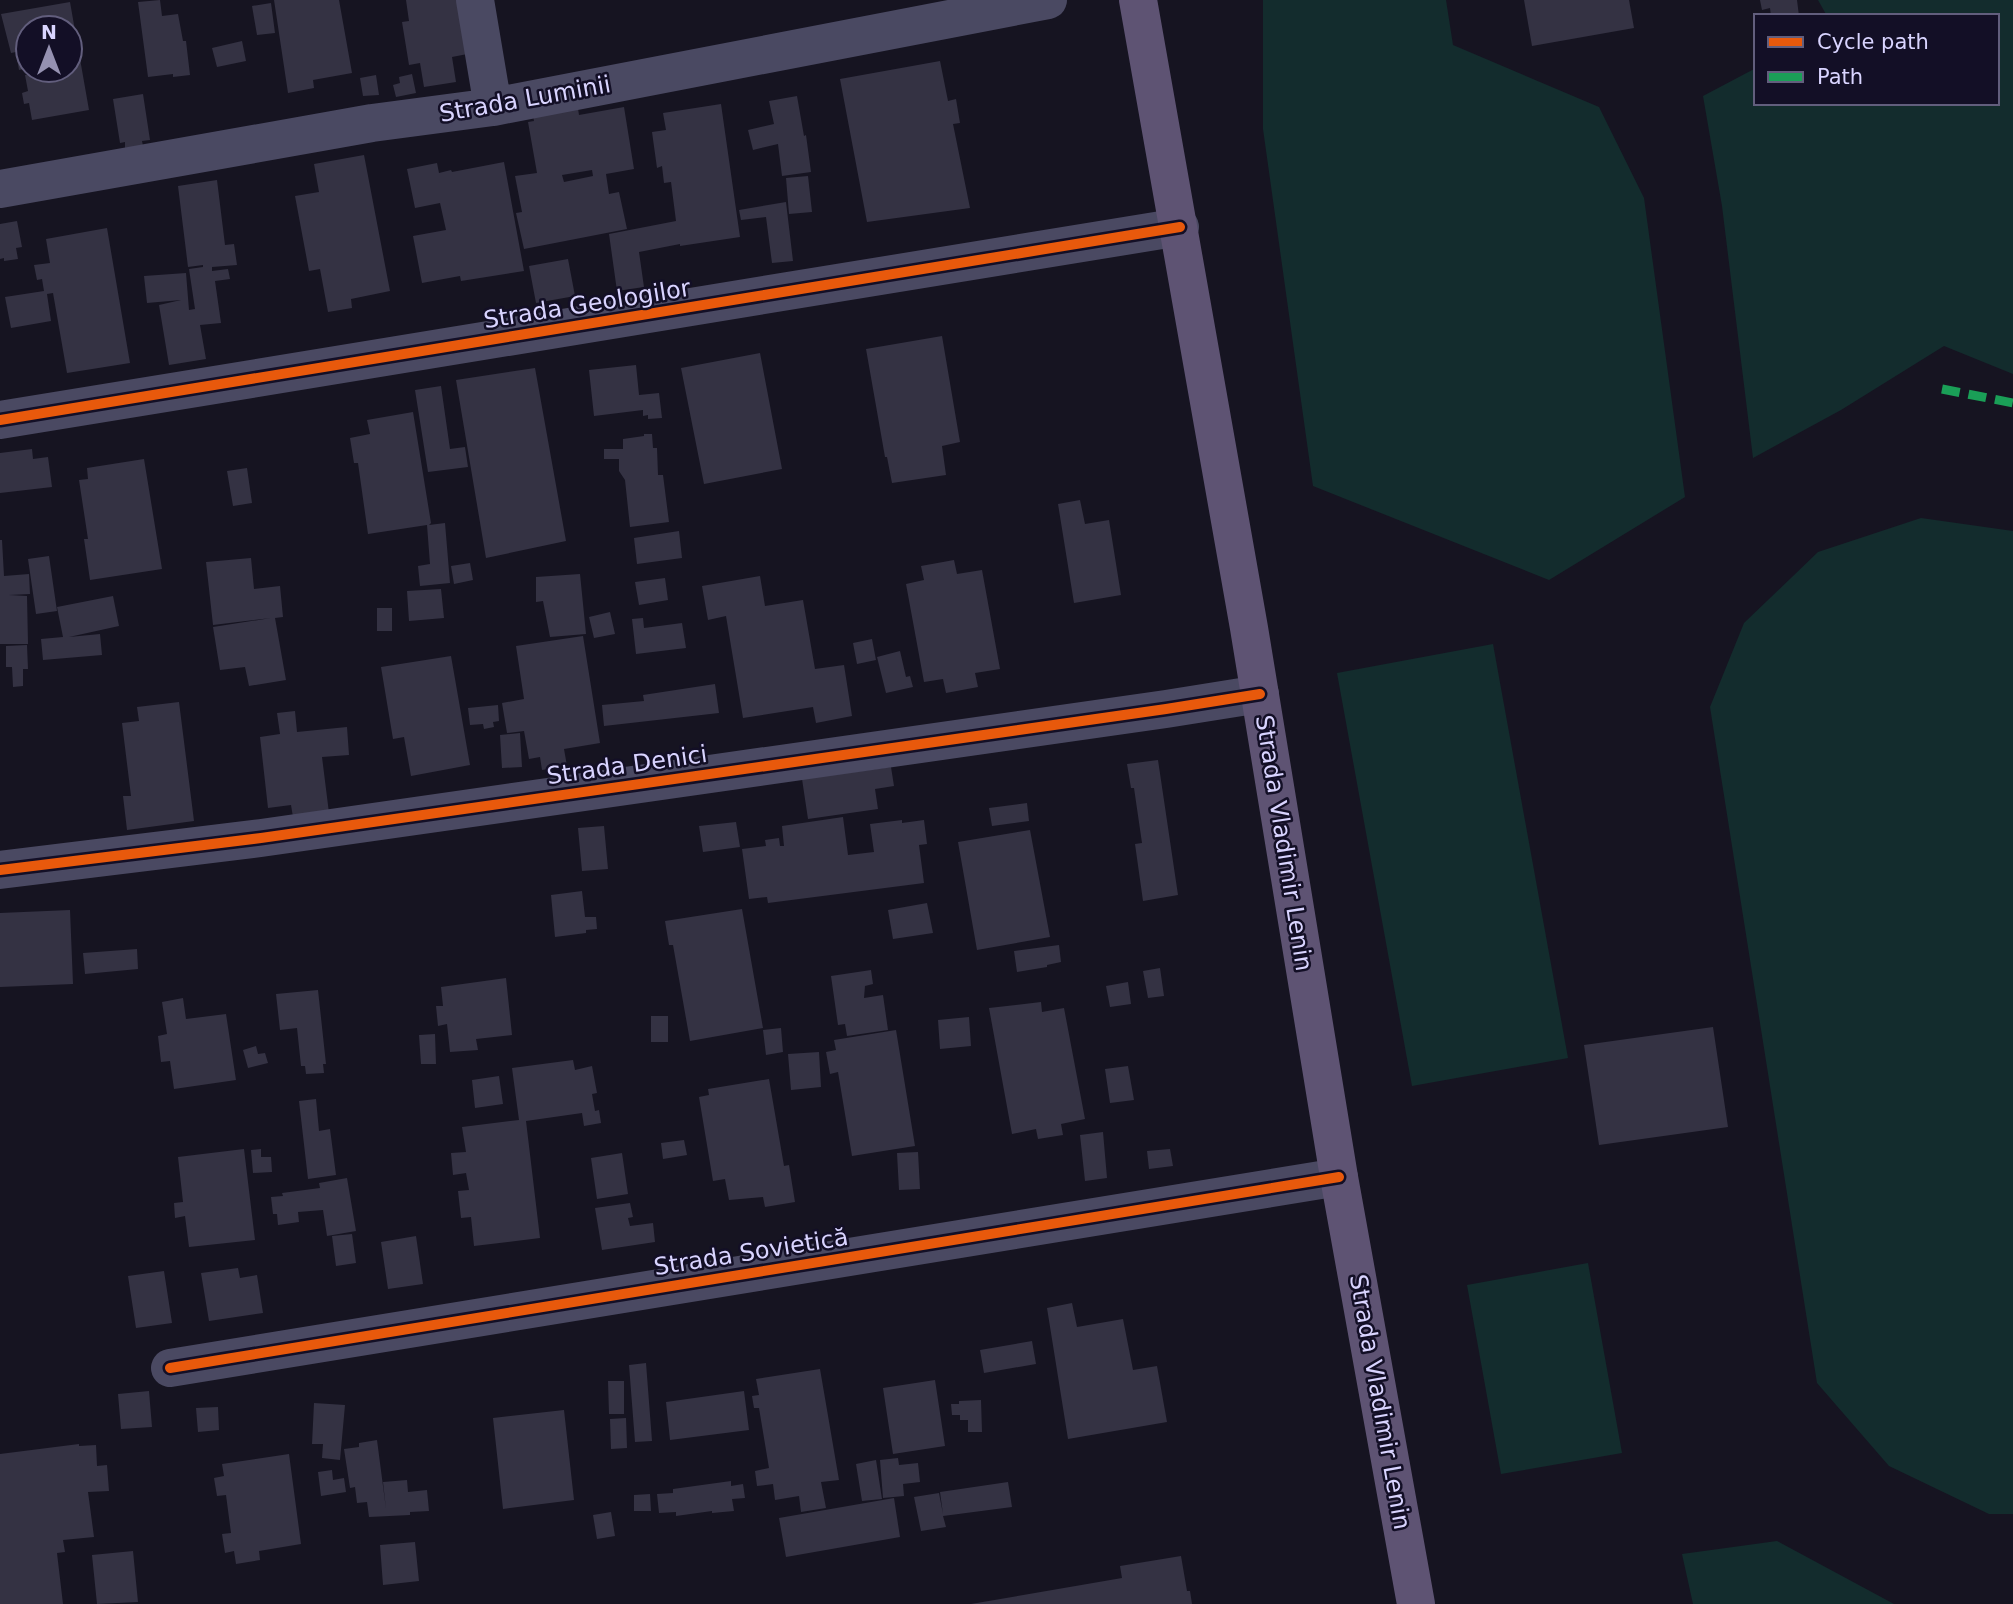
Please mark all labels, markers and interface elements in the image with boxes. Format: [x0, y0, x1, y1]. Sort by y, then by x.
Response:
north arrow [14, 14, 84, 84]
legend [1754, 14, 1999, 105]
text: N [41, 21, 57, 43]
text: Cycle path [1817, 30, 1929, 54]
text: Path [1817, 65, 1863, 89]
street label: Strada Luminii [437, 70, 613, 128]
street label: Strada Geologilor [481, 274, 693, 334]
street label: Strada Vladimir Lenin [1250, 713, 1318, 973]
street label: Strada Denici [545, 740, 709, 790]
street label: Strada Sovietică [652, 1223, 850, 1281]
street label: Strada Vladimir Lenin [1344, 1272, 1416, 1532]

